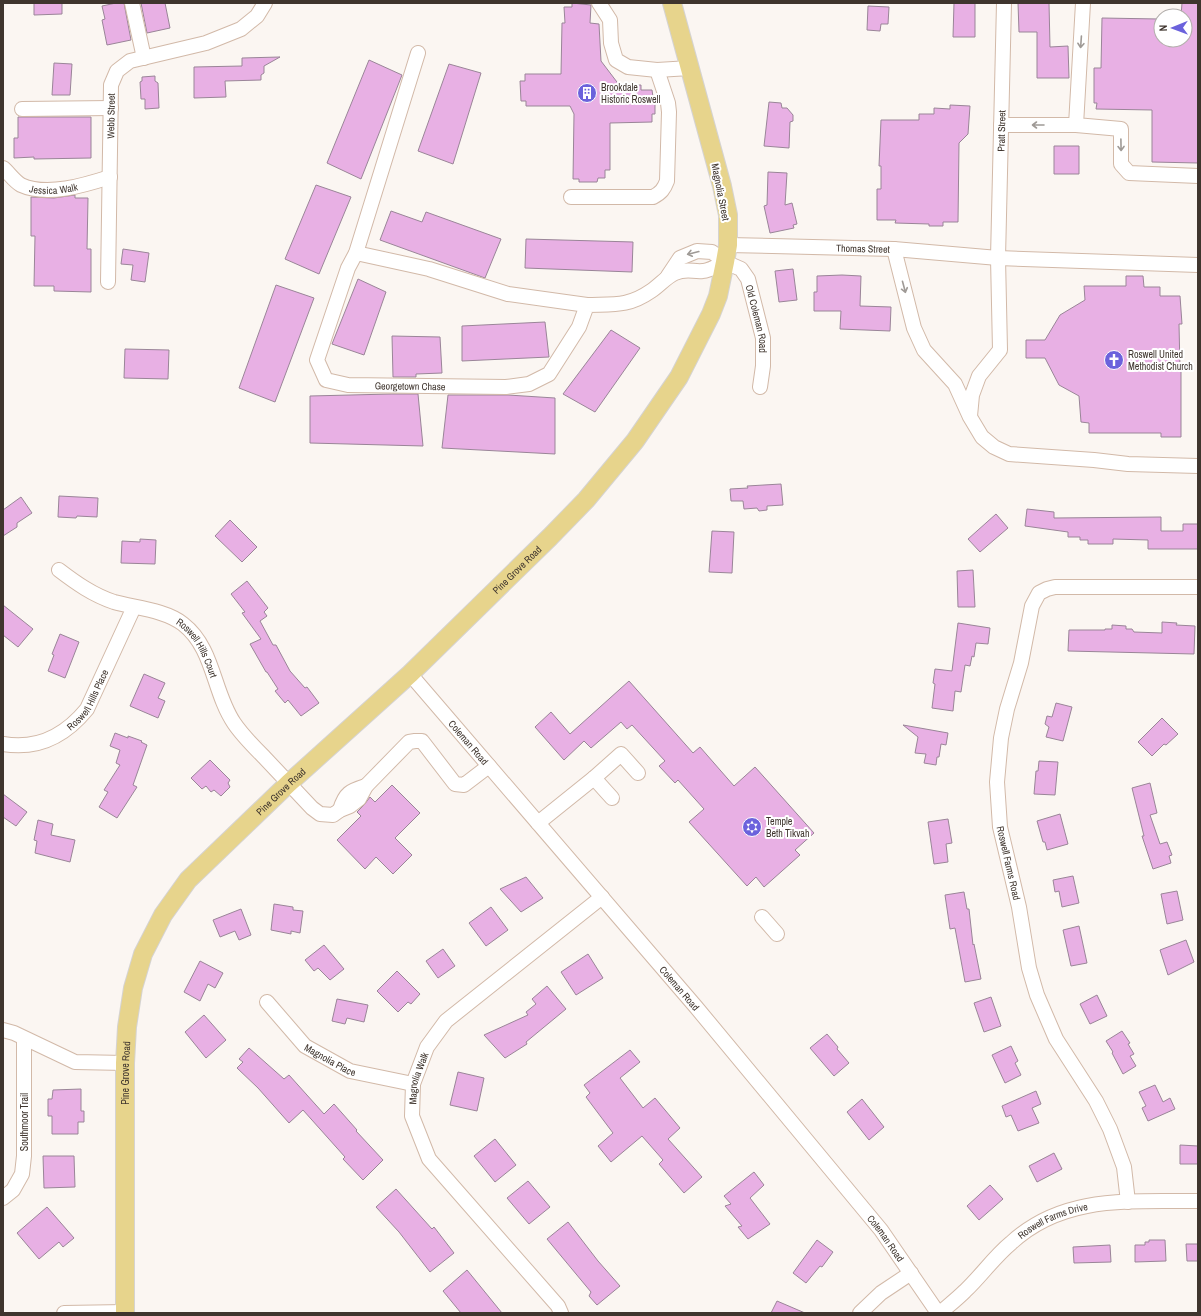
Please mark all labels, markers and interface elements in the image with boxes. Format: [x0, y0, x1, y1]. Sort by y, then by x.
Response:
north arrow [1153, 8, 1193, 48]
text: N [1156, 25, 1170, 32]
one-way arrow [1077, 35, 1085, 48]
place label: Brookdale Historic Roswell [601, 81, 660, 106]
building icon: Brookdale Historic Roswell [576, 82, 598, 104]
street label: Webb Street [104, 92, 118, 139]
street label: Pratt Street [995, 109, 1008, 152]
one-way arrow [1032, 121, 1045, 129]
one-way arrow [1117, 138, 1125, 151]
street label: Magnolia Street [709, 162, 733, 222]
street label: Jessica Walk [28, 180, 80, 197]
street label: Thomas Street [836, 242, 891, 256]
one-way arrow [687, 249, 700, 257]
one-way arrow [900, 280, 908, 293]
street label: Old Coleman Road [743, 283, 769, 353]
place label: Roswell United Methodist Church [1128, 348, 1193, 373]
church icon: Roswell United Methodist Church [1103, 349, 1125, 371]
street label: Georgetown Chase [375, 379, 446, 393]
street label: Pine Grove Road [490, 543, 544, 597]
street label: Roswell Hills Court [174, 615, 220, 680]
street label: Roswell Hills Place [64, 667, 112, 733]
street label: Coleman Road [445, 718, 491, 768]
street label: Pine Grove Road [253, 765, 308, 818]
place label: Temple Beth Tikvah [766, 815, 809, 840]
synagogue icon: Temple Beth Tikvah [741, 816, 763, 838]
street label: Roswell Farms Road [994, 825, 1023, 901]
street label: Coleman Road [657, 963, 702, 1013]
street label: Pine Grove Road [119, 1041, 133, 1105]
street label: Magnolia Place [302, 1041, 357, 1079]
street label: Magnolia Walk [406, 1050, 432, 1105]
street label: Southmoor Trail [18, 1093, 31, 1151]
street label: Roswell Farms Drive [1015, 1200, 1089, 1242]
street label: Coleman Road [864, 1212, 907, 1264]

